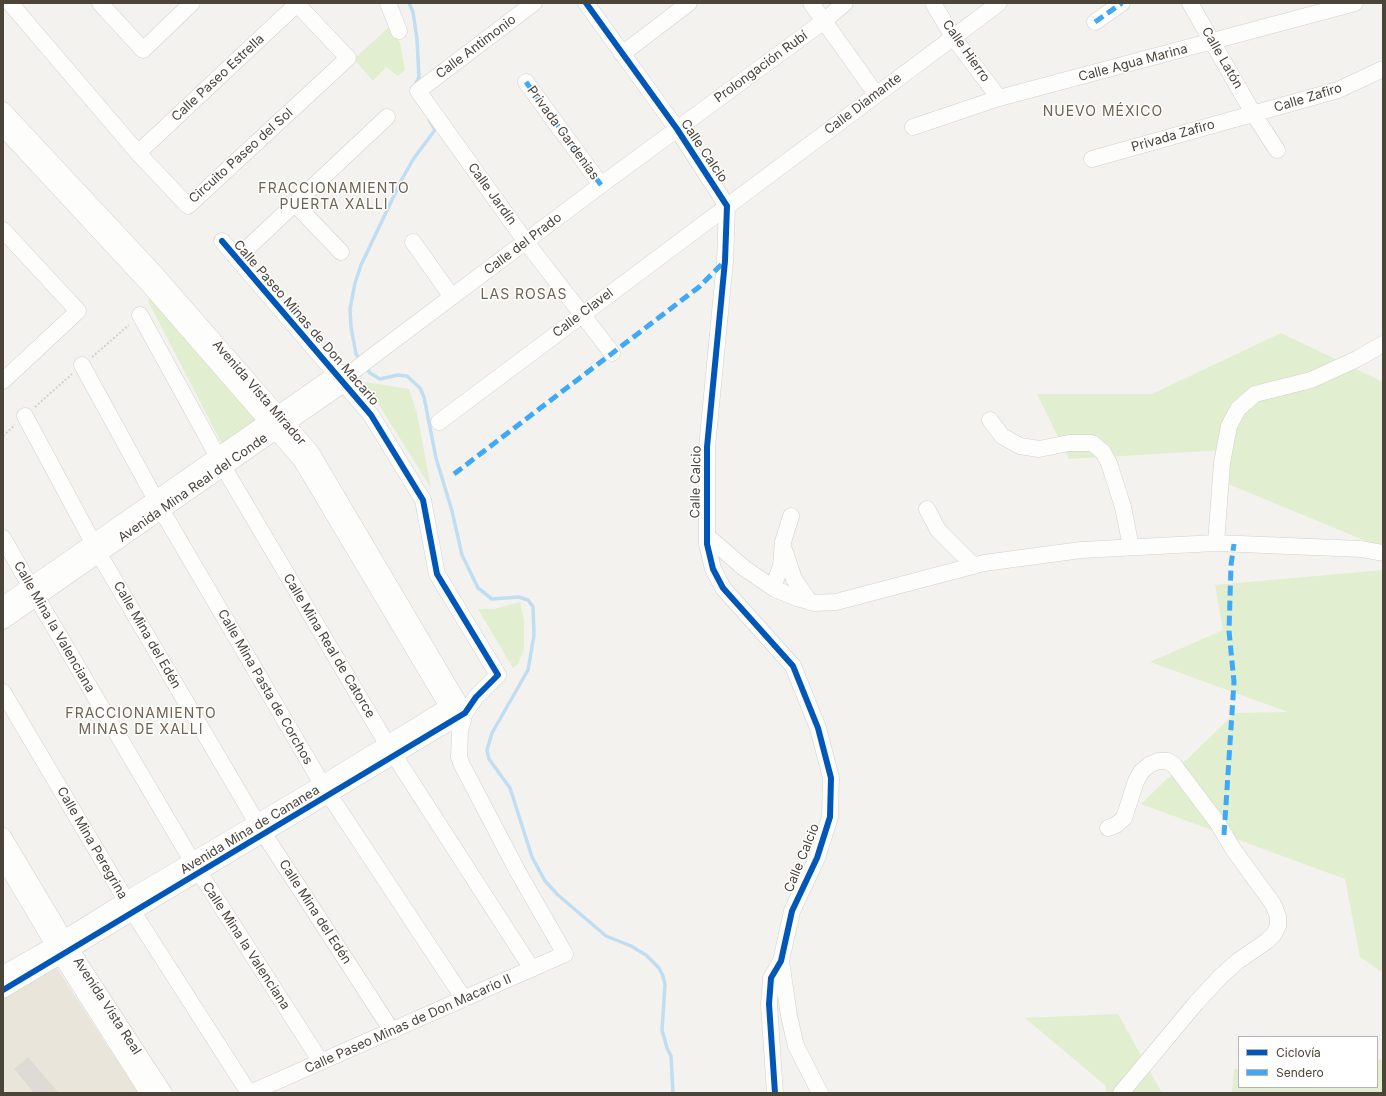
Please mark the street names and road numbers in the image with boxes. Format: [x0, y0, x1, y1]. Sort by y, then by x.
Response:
street label: Calle Antimonio [433, 12, 519, 82]
street label: Calle Hierro [939, 17, 993, 85]
street label: Calle Latón [1198, 24, 1246, 92]
street label: Prolongación Rubí [711, 28, 811, 106]
street label: Calle Paseo Estrella [169, 31, 267, 125]
street label: Calle Agua Marina [1077, 41, 1189, 85]
street label: Calle Diamante [821, 70, 905, 138]
street label: Calle Zafiro [1272, 80, 1344, 116]
street label: Privada Gardenias [524, 83, 602, 183]
street label: Circuito Paseo del Sol [186, 105, 296, 207]
street label: Calle Calcio [677, 117, 731, 185]
street label: Privada Zafiro [1130, 117, 1216, 155]
street label: Calle Jardín [464, 160, 520, 228]
street label: Calle del Prado [481, 210, 565, 278]
street label: Calle Paseo Minas de Don Macario [230, 237, 382, 409]
street label: Calle Clavel [550, 285, 616, 341]
street label: Avenida Vista Mirador [209, 337, 309, 449]
street label: Avenida Mina Real del Conde [115, 430, 271, 546]
street label: Calle Calcio [688, 446, 704, 518]
street label: Calle Mina la Valenciana [10, 559, 98, 695]
street label: Calle Mina Real de Catorce [280, 571, 378, 721]
street label: Calle Mina del Edén [110, 579, 184, 691]
street label: Calle Mina Pasta de Corchos [214, 607, 316, 767]
street label: Avenida Mina de Cananea [178, 782, 322, 878]
street label: Calle Mina Peregrina [53, 784, 131, 902]
street label: Calle Calcio [781, 821, 823, 895]
street label: Calle Mina del Edén [275, 857, 355, 967]
street label: Calle Mina la Valenciana [199, 879, 293, 1013]
street label: Avenida Vista Real [70, 954, 144, 1058]
street label: Calle Paseo Minas de Don Macario II [302, 971, 514, 1077]

